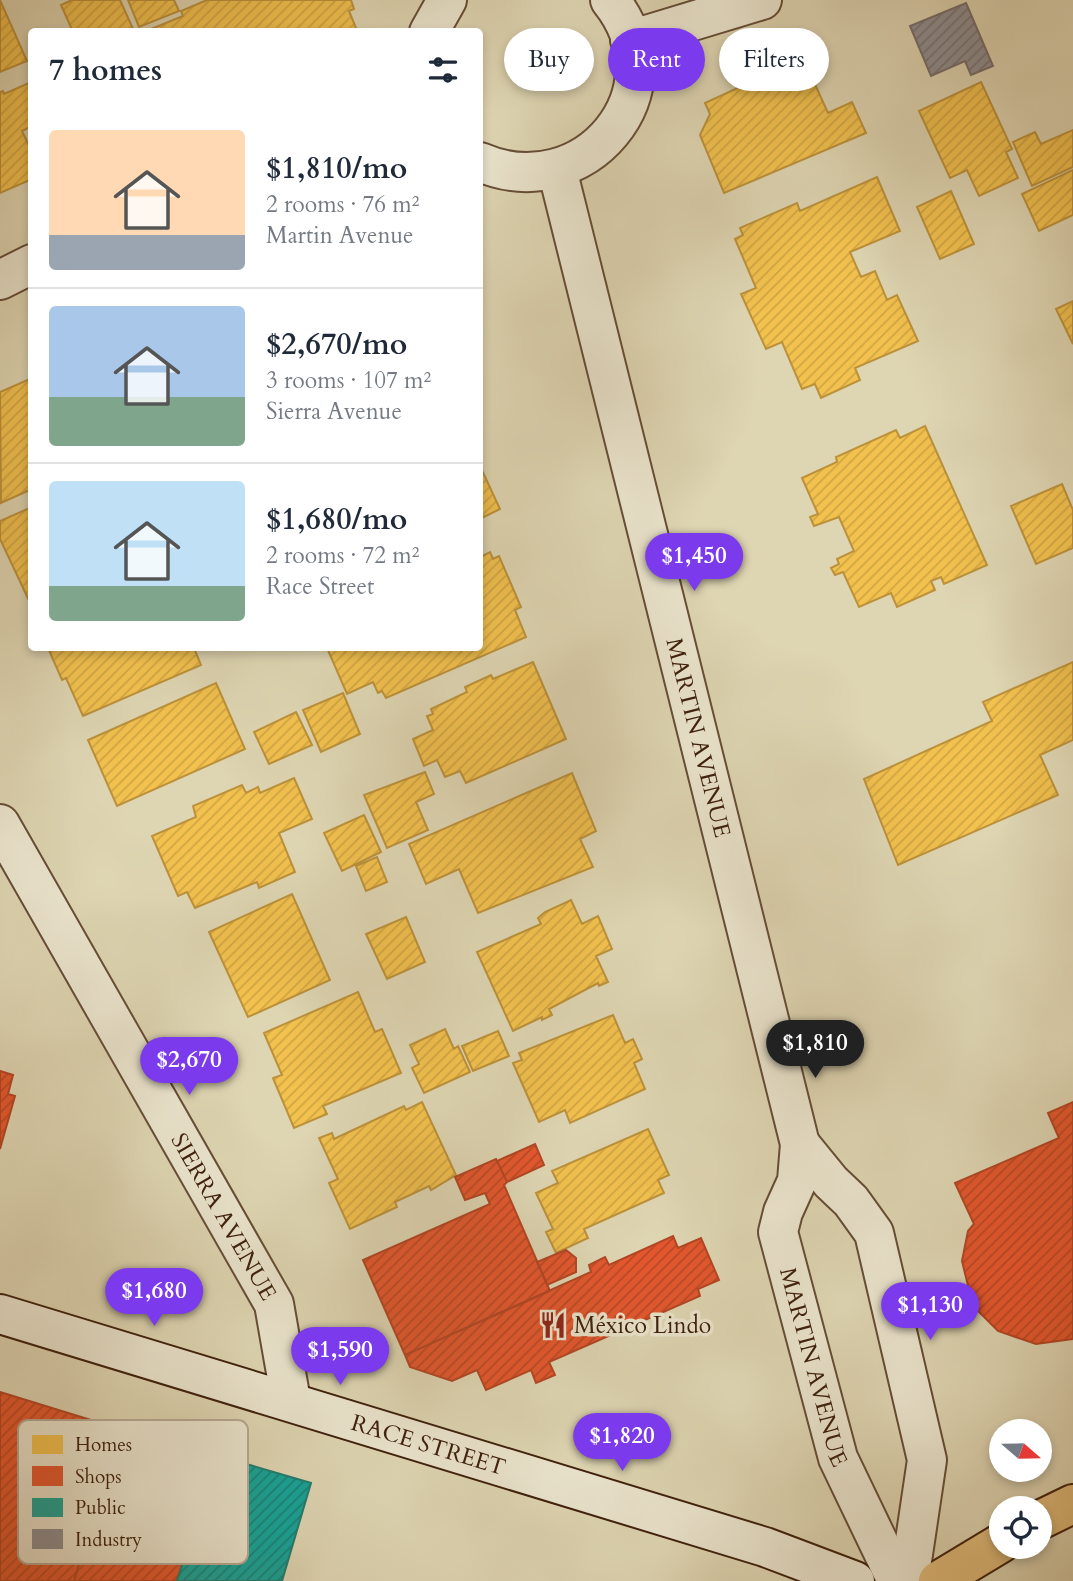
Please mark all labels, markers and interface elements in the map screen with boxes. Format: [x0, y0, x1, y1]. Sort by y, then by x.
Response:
chip: Buy [504, 28, 594, 91]
chip: Rent [608, 28, 705, 91]
chip: Filters [719, 28, 829, 91]
text: 7 homes [49, 50, 162, 91]
icon: filters [424, 51, 462, 89]
text: $1,810/mo [266, 148, 407, 189]
icon: home [105, 158, 189, 242]
text: 2 rooms · 76 m² [266, 189, 419, 220]
text: Martin Avenue [266, 220, 414, 251]
text: $2,670/mo [266, 324, 407, 365]
icon: home [105, 334, 189, 418]
text: 3 rooms · 107 m² [266, 365, 431, 396]
text: Sierra Avenue [266, 396, 402, 427]
text: $1,680/mo [266, 499, 407, 540]
icon: home [105, 509, 189, 593]
pin: $1,450 [637, 534, 751, 593]
text: 2 rooms · 72 m² [266, 540, 419, 571]
text: $1,450 [661, 540, 727, 571]
text: Race Street [266, 571, 374, 602]
street label: MARTIN AVENUE [659, 635, 738, 841]
pin: $1,810 [758, 1020, 872, 1080]
text: $1,810 [782, 1027, 848, 1058]
pin: $2,670 [132, 1038, 246, 1097]
text: $2,670 [156, 1044, 222, 1075]
street label: SIERRA AVENUE [164, 1127, 284, 1306]
street label: MARTIN AVENUE [773, 1264, 855, 1472]
pin: $1,680 [97, 1268, 211, 1328]
text: $1,680 [121, 1275, 187, 1306]
pin: $1,130 [873, 1282, 987, 1342]
text: $1,130 [897, 1289, 963, 1320]
restaurant icon: México Lindo [538, 1310, 568, 1340]
place label: México Lindo [574, 1310, 711, 1341]
pin: $1,590 [283, 1328, 397, 1387]
text: $1,590 [307, 1334, 373, 1365]
street label: RACE STREET [348, 1406, 510, 1483]
pin: $1,820 [565, 1414, 679, 1473]
north arrow [989, 1419, 1052, 1482]
map controls [989, 1419, 1052, 1559]
legend [18, 1420, 248, 1564]
text: $1,820 [589, 1420, 655, 1451]
text: Homes [75, 1432, 132, 1458]
text: Shops [75, 1464, 122, 1490]
text: Public [75, 1495, 126, 1521]
button: locate [989, 1496, 1052, 1559]
text: Industry [75, 1527, 142, 1553]

